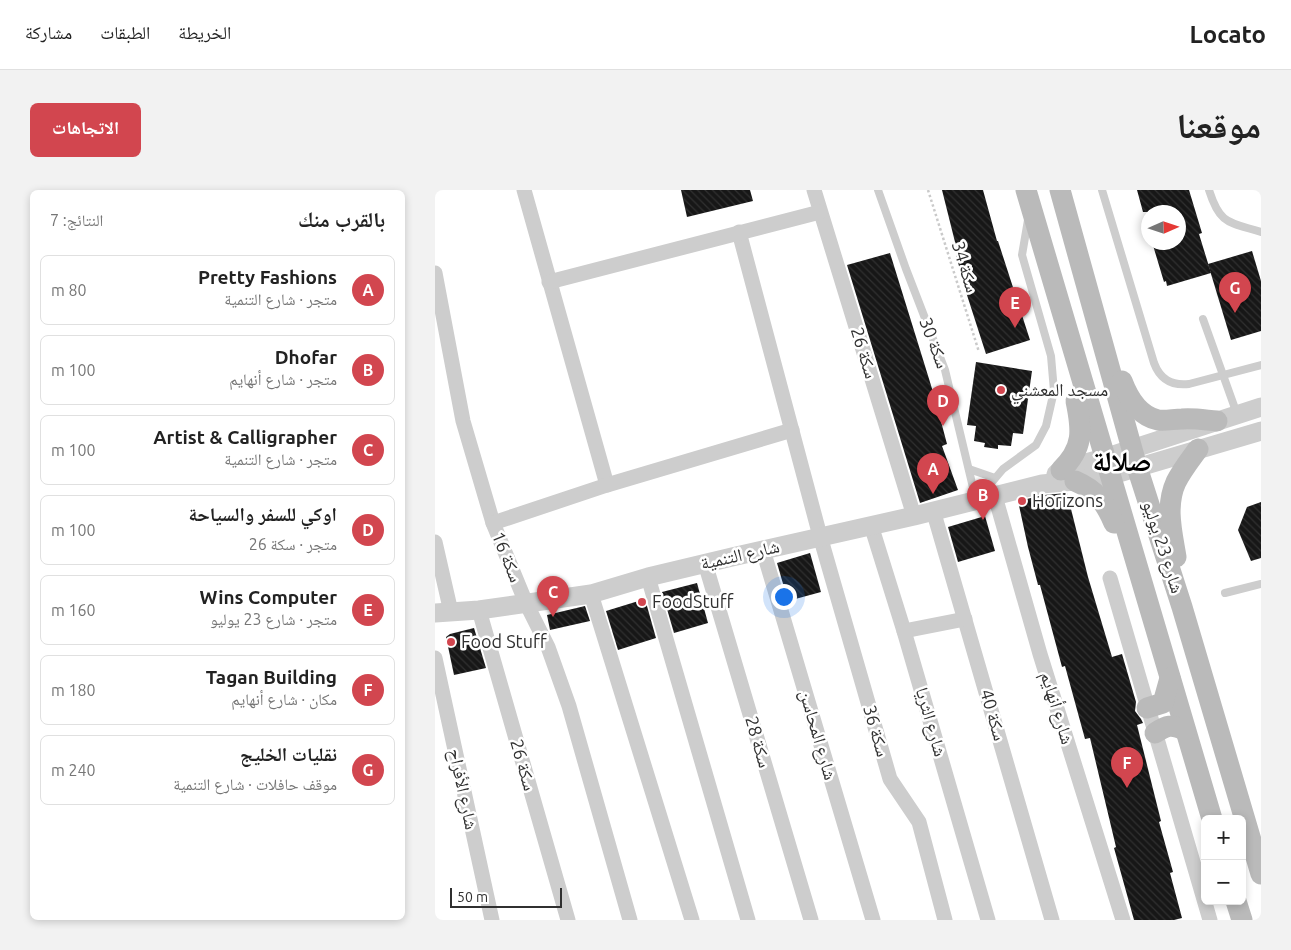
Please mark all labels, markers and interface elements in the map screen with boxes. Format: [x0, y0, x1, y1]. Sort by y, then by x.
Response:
text: Locato [1190, 21, 1266, 48]
text: مشاركة [25, 22, 72, 42]
text: الطبقات [100, 22, 150, 42]
text: الخريطة [178, 22, 231, 42]
button: الاتجاهات [30, 103, 141, 157]
text: موقعنا [1176, 105, 1261, 145]
north arrow [1141, 205, 1186, 250]
text: بالقرب منك [298, 207, 385, 231]
text: النتائج: 7 [50, 211, 103, 229]
street label: سكة 34 [949, 239, 983, 295]
text: Pretty Fashions [198, 266, 337, 288]
pin: G [1219, 272, 1251, 313]
text: 80 m [51, 281, 87, 299]
text: A [362, 281, 374, 299]
pin: E [999, 287, 1031, 328]
text: متجر · شارع التنمية [224, 290, 337, 308]
street label: سكة 30 [916, 314, 954, 371]
street label: سكة 26 [848, 325, 882, 381]
text: Dhofar [275, 346, 337, 368]
text: 100 m [51, 361, 96, 379]
text: B [363, 361, 373, 379]
text: متجر · شارع أنهايم [229, 370, 337, 388]
place label: مسجد المعشني [1011, 379, 1108, 405]
marker: مسجد المعشني [995, 384, 1007, 396]
pin: D [927, 385, 959, 426]
text: Artist & Calligrapher [153, 426, 337, 448]
text: 100 m [51, 441, 96, 459]
text: C [363, 441, 373, 459]
district label: صلالة [1092, 445, 1152, 476]
text: متجر · شارع التنمية [224, 450, 337, 468]
pin: A [917, 453, 949, 494]
pin: B [967, 479, 999, 520]
place label: Horizons [1032, 490, 1103, 510]
marker: Horizons [1016, 495, 1028, 507]
street label: شارع 23 يوليو [1138, 498, 1188, 596]
text: اوكي للسفر والسياحة [189, 503, 337, 525]
text: 100 m [51, 521, 96, 539]
text: D [362, 521, 374, 539]
street label: سكة 16 [489, 528, 527, 585]
text: متجر · سكة 26 [249, 535, 337, 553]
street label: شارع التنمية [698, 535, 782, 575]
pin: C [537, 576, 569, 617]
your location [771, 584, 797, 610]
text: Wins Computer [200, 586, 337, 608]
place label: FoodStuff [652, 591, 734, 611]
marker: FoodStuff [636, 596, 648, 608]
text: 160 m [51, 601, 96, 619]
text: E [363, 601, 373, 619]
text: متجر · شارع 23 يوليو [210, 610, 337, 628]
place label: Food Stuff [461, 631, 547, 651]
marker: Food Stuff [445, 636, 457, 648]
text: Tagan Building [206, 666, 337, 688]
street label: شارع أنهايم [1035, 669, 1078, 747]
text: 180 m [51, 681, 96, 699]
text: F [364, 681, 373, 699]
street label: شارع الثريا [911, 685, 951, 759]
street label: شارع المحاسن [795, 687, 841, 783]
street label: سكة 40 [977, 687, 1011, 743]
text: مكان · شارع أنهايم [231, 690, 337, 708]
street label: سكة 36 [860, 703, 894, 759]
street label: سكة 28 [742, 714, 776, 770]
street label: سكة 26 [507, 737, 541, 793]
text: نقليات الخليج [240, 743, 337, 765]
street label: شارع الأفراح [443, 746, 482, 832]
pin: F [1111, 747, 1143, 788]
text: 240 m [51, 761, 96, 779]
text: G [362, 761, 374, 779]
text: موقف حافلات · شارع التنمية [173, 775, 337, 793]
map controls [1201, 815, 1246, 905]
button: + [1201, 815, 1246, 860]
button: − [1201, 860, 1246, 905]
scale bar [450, 885, 563, 908]
text: 50 m [457, 889, 488, 905]

